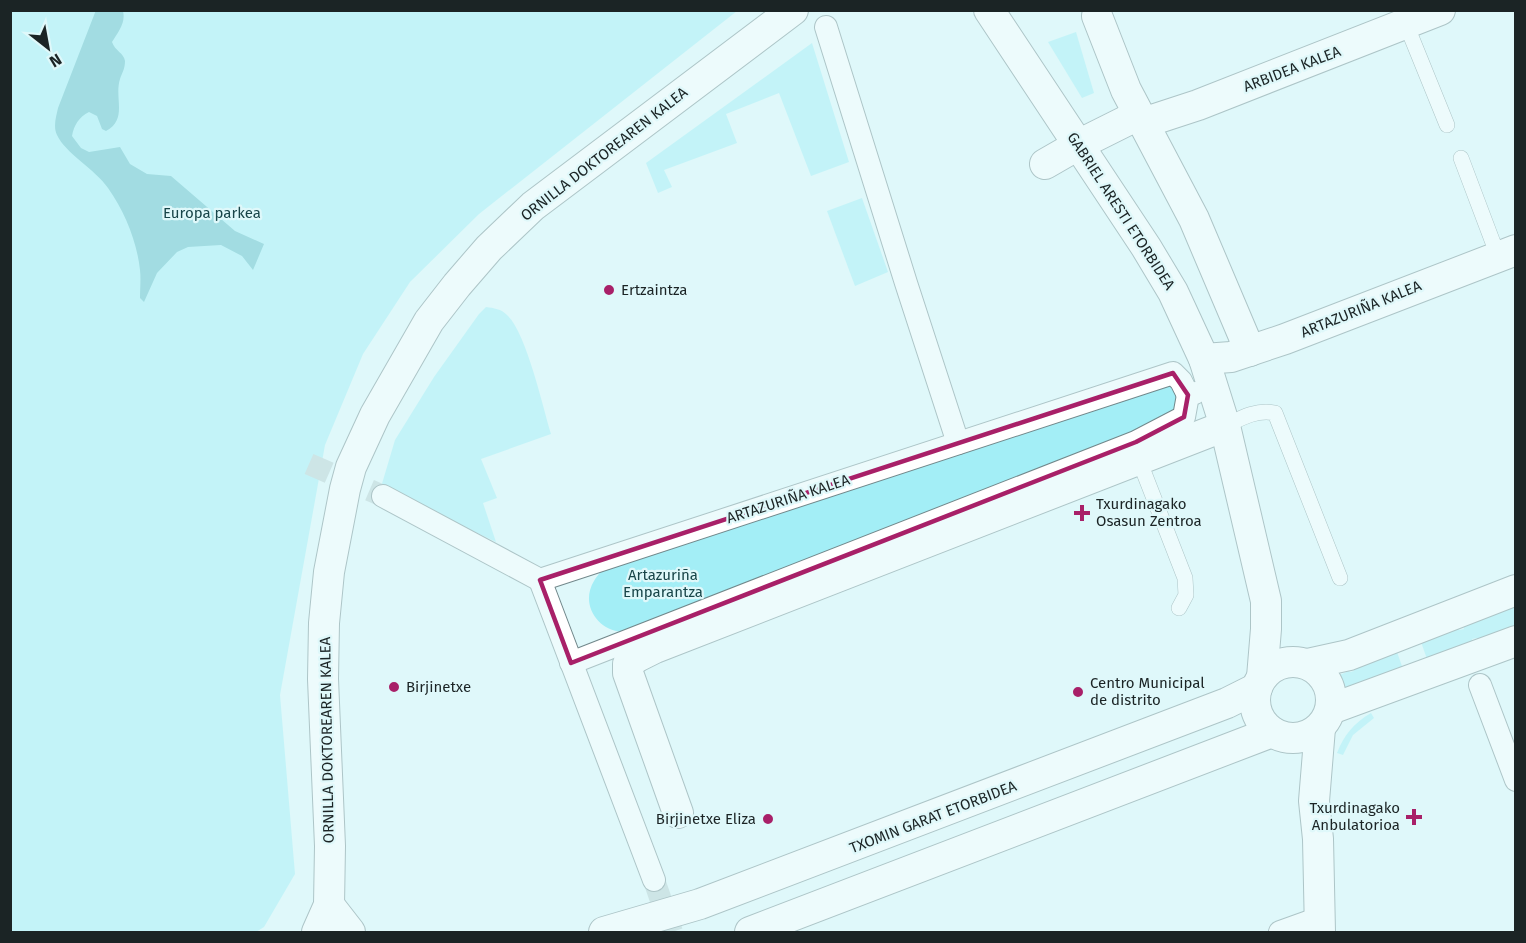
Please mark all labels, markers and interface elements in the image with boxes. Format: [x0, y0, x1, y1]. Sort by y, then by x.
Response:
north arrow [18, 18, 78, 78]
street label: ARBIDEA KALEA [1241, 42, 1344, 96]
text: N [46, 50, 65, 71]
street label: ORNILLA DOKTOREAREN KALEA [517, 83, 691, 225]
street label: GABRIEL ARESTI ETORBIDEA [1063, 129, 1179, 293]
park label: Europa parkea [163, 204, 261, 222]
street label: ARTAZURIÑA KALEA [1298, 276, 1424, 341]
place label: Ertzaintza [621, 281, 688, 299]
marker: Ertzaintza [602, 283, 616, 297]
street label: ARTAZURIÑA KALEA [724, 470, 852, 527]
place label: Txurdinagako Osasun Zentroa [1096, 495, 1202, 530]
marker: Txurdinagako Osasun Zentroa [1073, 504, 1091, 522]
park label: Artazuriña Emparantza [623, 566, 703, 601]
street label: ORNILLA DOKTOREAREN KALEA [316, 636, 338, 843]
place label: Centro Municipal de distrito [1090, 674, 1205, 709]
place label: Birjinetxe [406, 678, 471, 696]
marker: Birjinetxe [387, 680, 401, 694]
marker: Centro Municipal de distrito [1071, 685, 1085, 699]
street label: TXOMIN GARAT ETORBIDEA [847, 777, 1019, 857]
place label: Txurdinagako Anbulatorioa [1310, 799, 1400, 834]
marker: Txurdinagako Anbulatorioa [1405, 808, 1423, 826]
place label: Birjinetxe Eliza [656, 810, 756, 828]
marker: Birjinetxe Eliza [761, 812, 775, 826]

